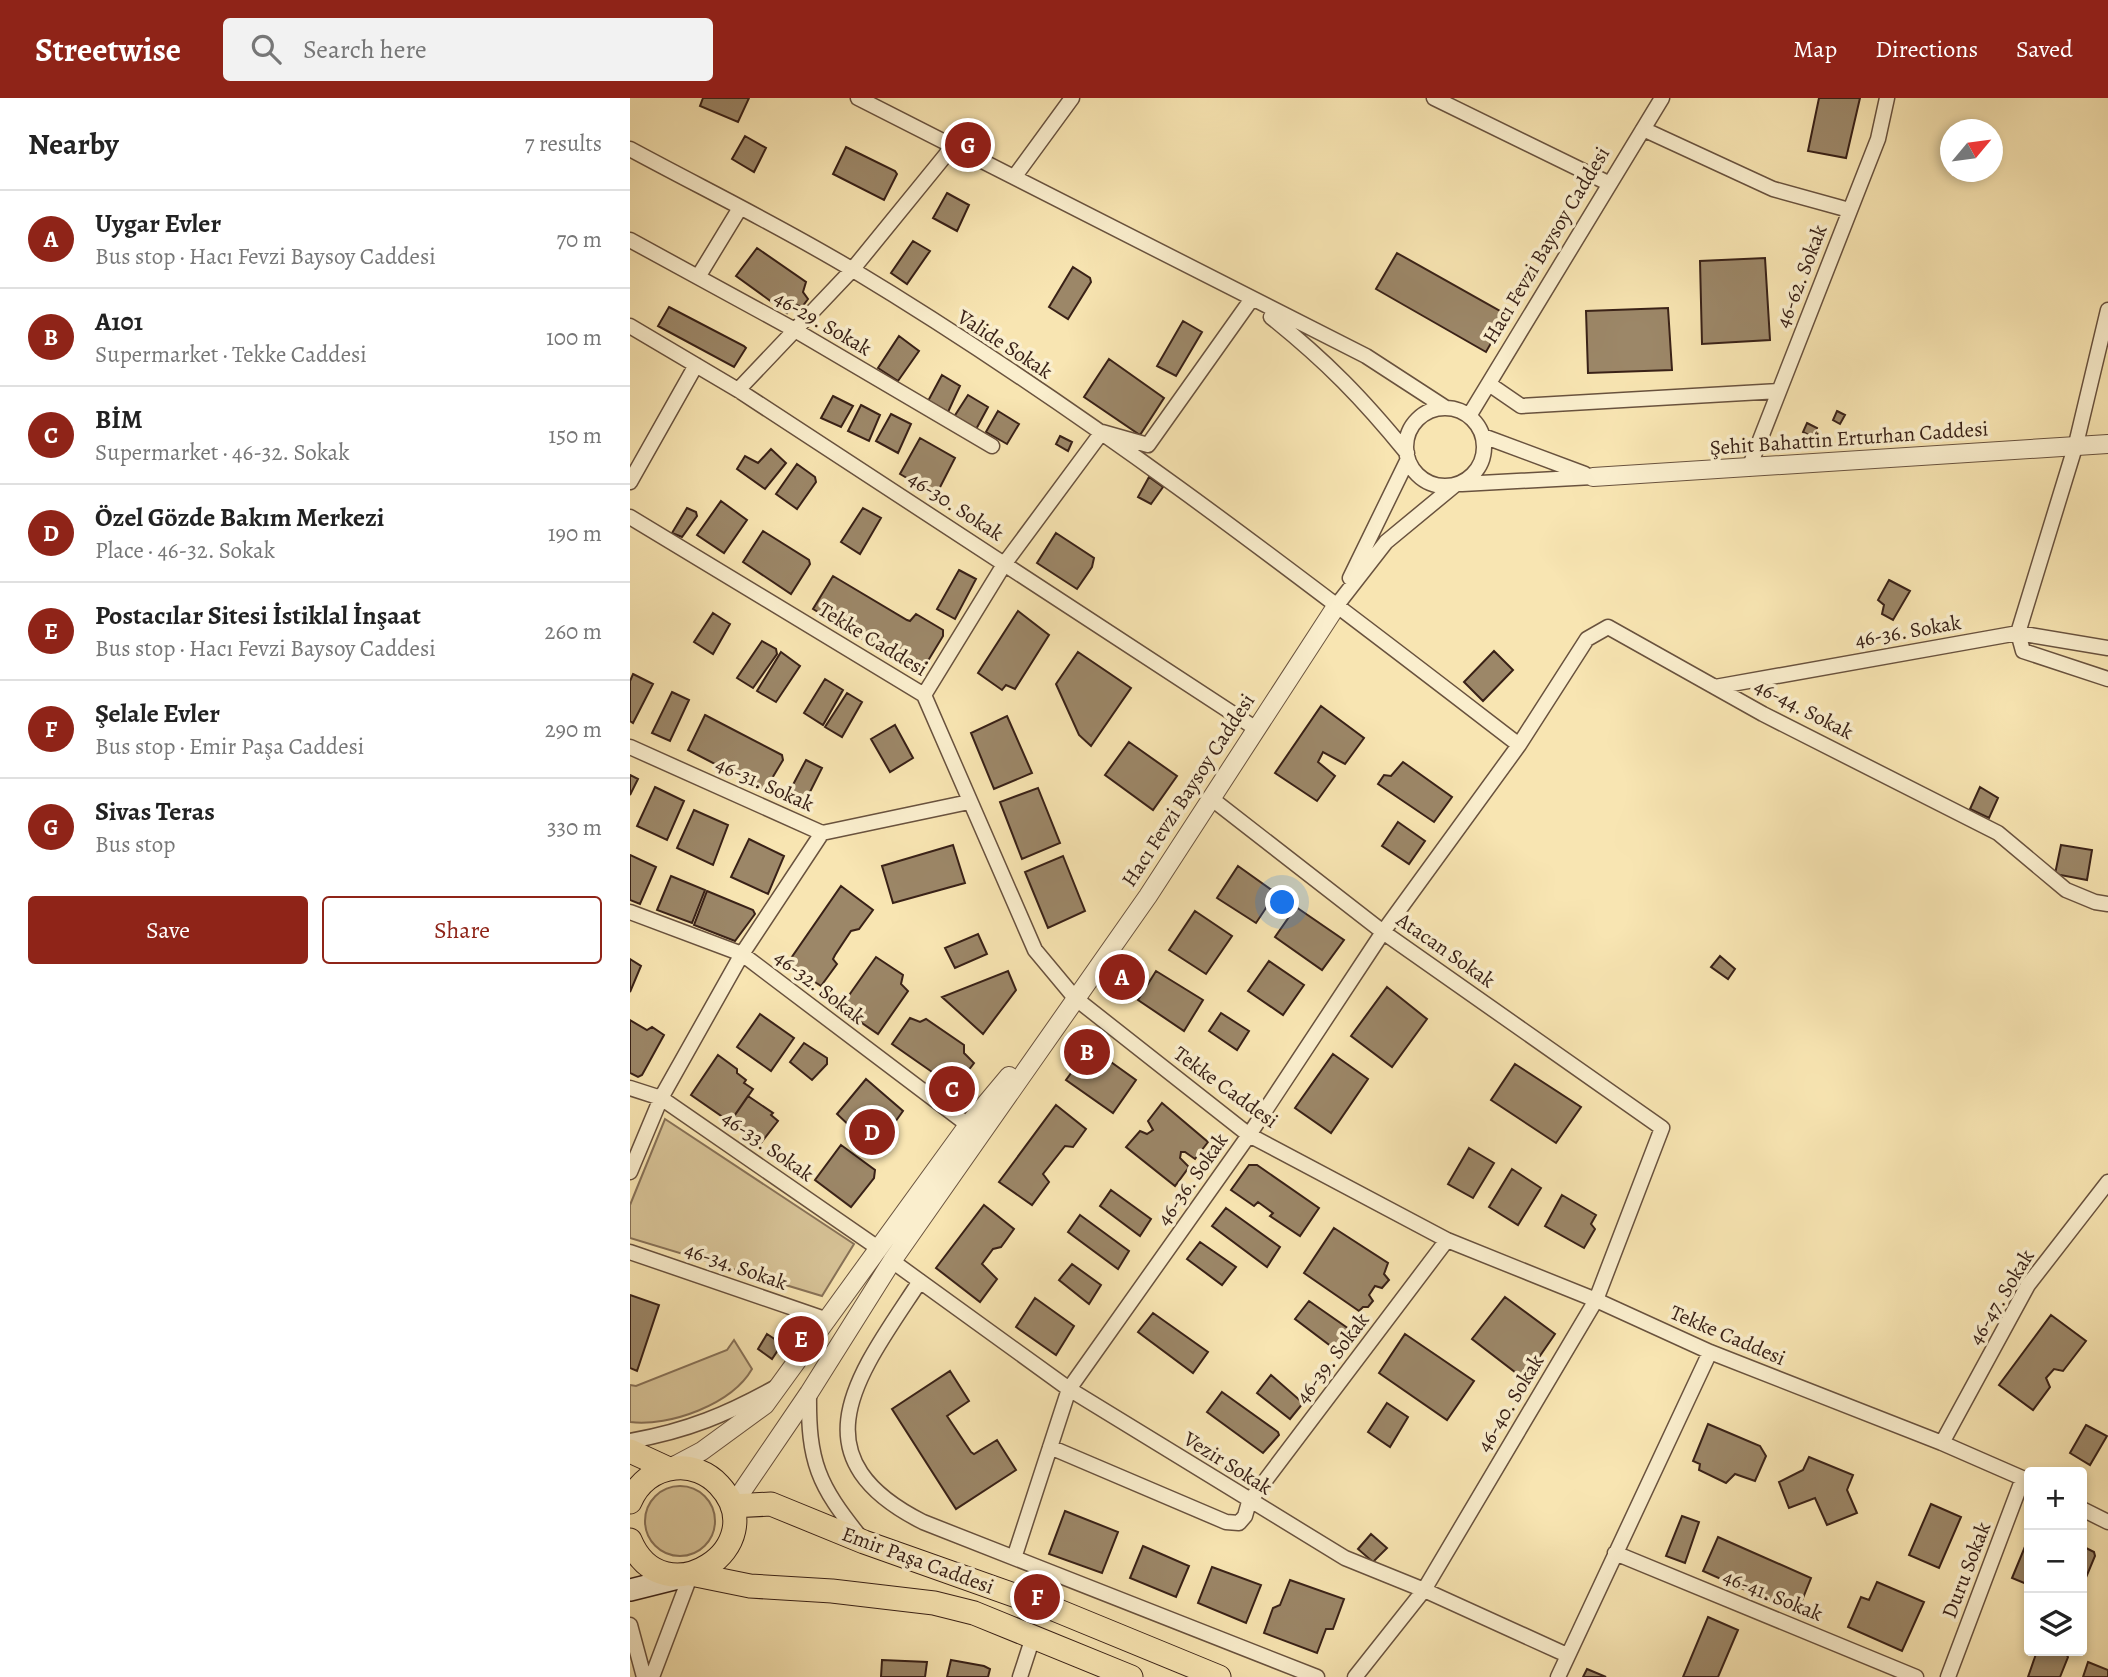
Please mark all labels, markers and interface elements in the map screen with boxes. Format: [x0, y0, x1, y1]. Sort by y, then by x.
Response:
search box [223, 18, 713, 81]
text: Streetwise [35, 27, 181, 72]
icon: search [247, 30, 285, 68]
text: Search here [303, 32, 427, 67]
text: Map [1793, 33, 1837, 65]
text: Directions [1875, 33, 1978, 65]
text: Saved [2016, 33, 2073, 65]
pin: G [945, 119, 991, 171]
north arrow [1940, 119, 2003, 182]
text: Nearby [28, 124, 119, 164]
text: 7 results [525, 128, 602, 159]
street label: Hacı Fevzi Baysoy Caddesi [1476, 141, 1616, 349]
text: Uygar Evler [95, 206, 221, 241]
street label: 46-62. Sokak [1768, 220, 1834, 332]
text: A [44, 224, 58, 255]
text: 70 m [556, 224, 602, 255]
text: Bus stop · Hacı Fevzi Baysoy Caddesi [95, 241, 436, 272]
street label: 46-29. Sokak [769, 284, 877, 362]
street label: Valide Sokak [951, 302, 1058, 386]
text: A101 [95, 304, 143, 339]
text: B [44, 322, 58, 353]
text: 100 m [546, 322, 602, 353]
text: Supermarket · Tekke Caddesi [95, 339, 367, 370]
text: BİM [95, 402, 143, 437]
street label: Şehit Bahattin Erturhan Caddesi [1709, 414, 1989, 462]
text: C [44, 420, 58, 451]
text: 150 m [548, 420, 602, 451]
text: Supermarket · 46-32. Sokak [95, 437, 350, 468]
street label: 46-30. Sokak [903, 465, 1010, 548]
text: Özel Gözde Bakım Merkezi [95, 500, 384, 535]
text: D [43, 518, 59, 549]
text: 190 m [548, 518, 602, 549]
text: Place · 46-32. Sokak [95, 535, 275, 566]
street label: Tekke Caddesi [813, 595, 933, 683]
text: Postacılar Sitesi İstiklal İnşaat [95, 598, 421, 633]
street label: 46-36. Sokak [1853, 608, 1964, 654]
text: E [44, 616, 58, 647]
text: 260 m [544, 616, 602, 647]
text: Bus stop · Hacı Fevzi Baysoy Caddesi [95, 633, 436, 664]
street label: 46-44. Sokak [1750, 672, 1859, 746]
street label: Hacı Fevzi Baysoy Caddesi [1115, 688, 1261, 892]
text: Şelale Evler [95, 696, 220, 731]
text: F [45, 714, 57, 745]
text: 290 m [545, 714, 602, 745]
text: Bus stop · Emir Paşa Caddesi [95, 731, 364, 762]
street label: 46-31. Sokak [711, 750, 819, 818]
text: Sivas Teras [95, 794, 215, 829]
text: G [43, 812, 59, 843]
text: 330 m [547, 812, 602, 843]
text: Bus stop [95, 829, 175, 860]
your location [1265, 885, 1299, 919]
button: Save [28, 896, 308, 964]
button: Share [322, 896, 602, 964]
street label: Atacan Sokak [1390, 905, 1501, 995]
street label: 46-32. Sokak [769, 943, 872, 1031]
pin: A [1099, 951, 1145, 1003]
pin: B [1064, 1026, 1110, 1078]
street label: Tekke Caddesi [1168, 1040, 1284, 1134]
pin: C [929, 1063, 975, 1115]
street label: 46-33. Sokak [716, 1104, 820, 1188]
pin: D [849, 1106, 895, 1158]
street label: 46-36. Sokak [1150, 1127, 1235, 1231]
street label: 46-34. Sokak [681, 1235, 792, 1297]
street label: 46-47. Sokak [1961, 1243, 2041, 1350]
street label: Tekke Caddesi [1666, 1298, 1790, 1372]
street label: 46-39. Sokak [1289, 1306, 1376, 1409]
pin: E [778, 1313, 824, 1365]
street label: 46-40. Sokak [1470, 1348, 1550, 1457]
street label: Vezir Sokak [1177, 1424, 1278, 1502]
map controls [2024, 1467, 2087, 1656]
button: + [2024, 1467, 2087, 1530]
street label: Duru Sokak [1935, 1517, 1997, 1622]
street label: Emir Paşa Caddesi [838, 1519, 998, 1601]
button: − [2024, 1530, 2087, 1593]
street label: 46-41. Sokak [1719, 1562, 1828, 1628]
pin: F [1014, 1571, 1060, 1623]
button: layers [2024, 1593, 2087, 1656]

